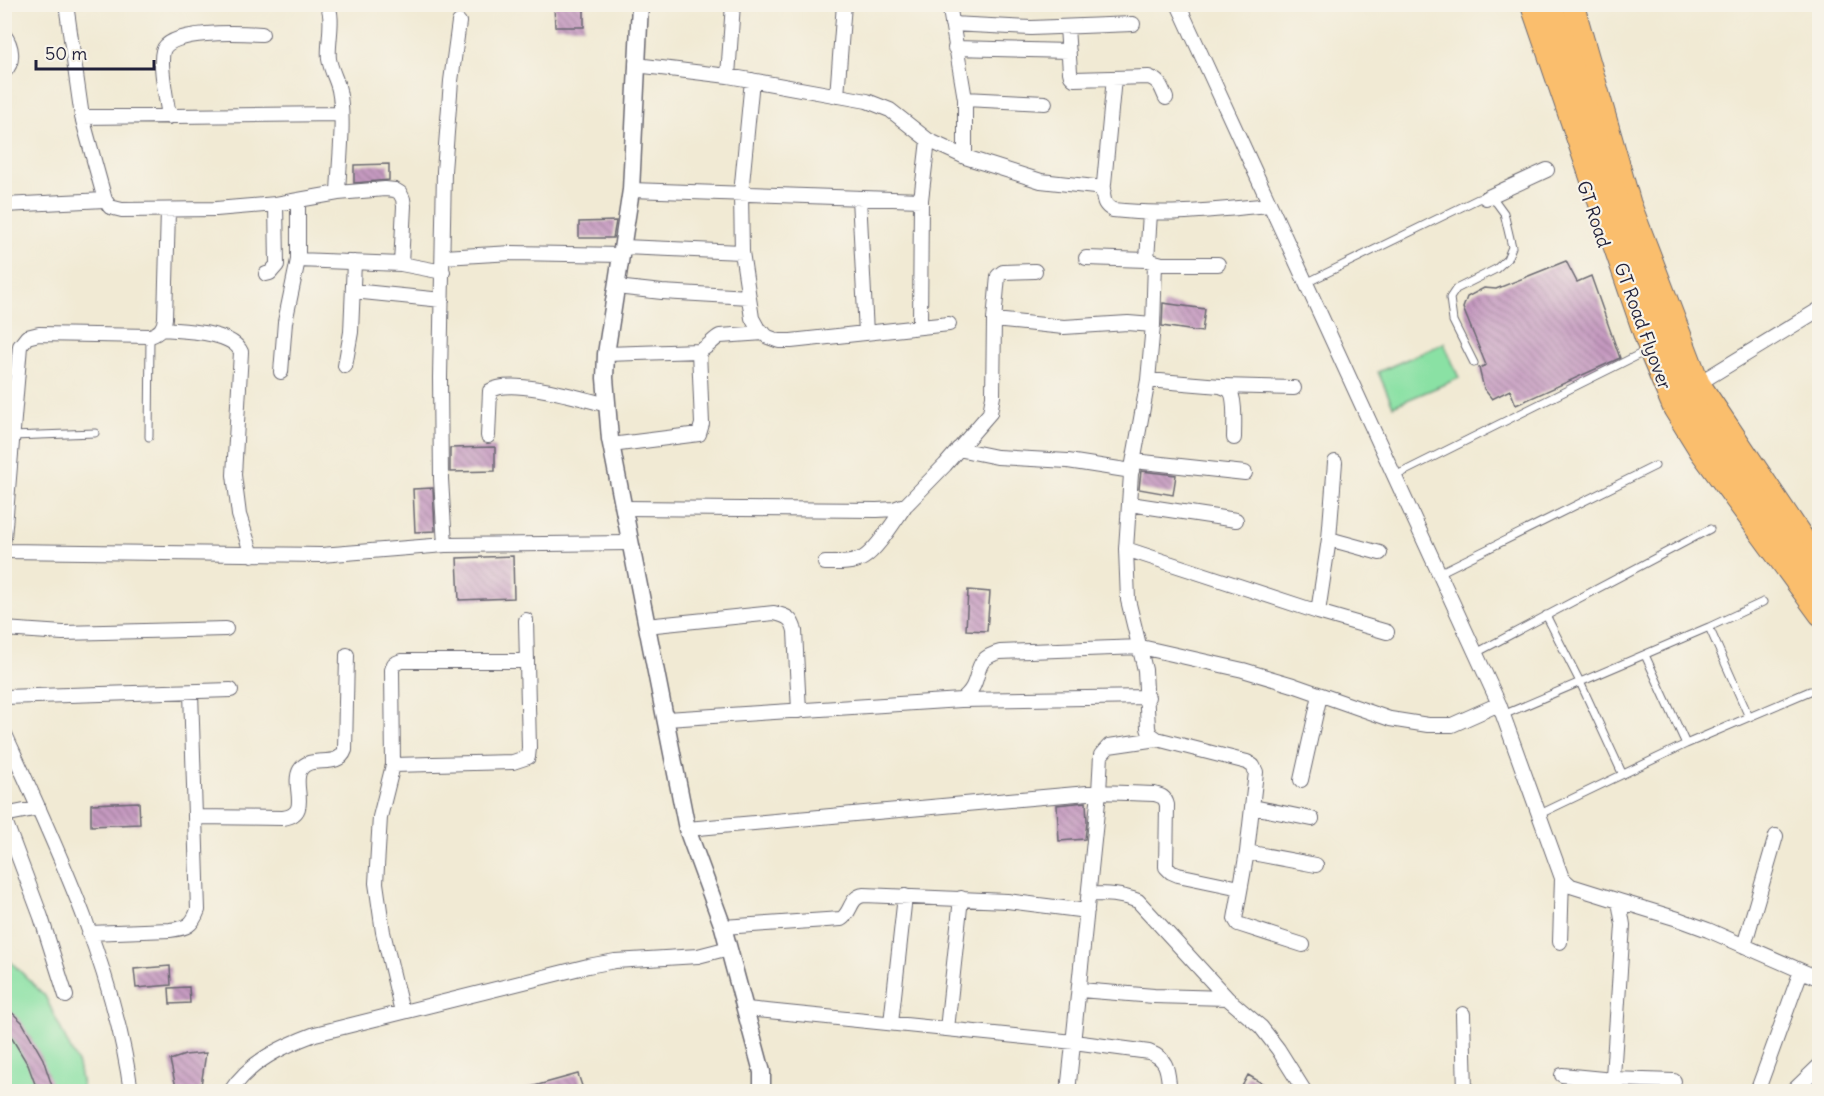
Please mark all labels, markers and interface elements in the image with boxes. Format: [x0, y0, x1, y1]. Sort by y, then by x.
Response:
scale bar [36, 33, 154, 71]
text: 50 m [45, 42, 87, 65]
street label: GT Road [1572, 178, 1616, 251]
street label: GT Road Flyover [1609, 259, 1677, 393]

